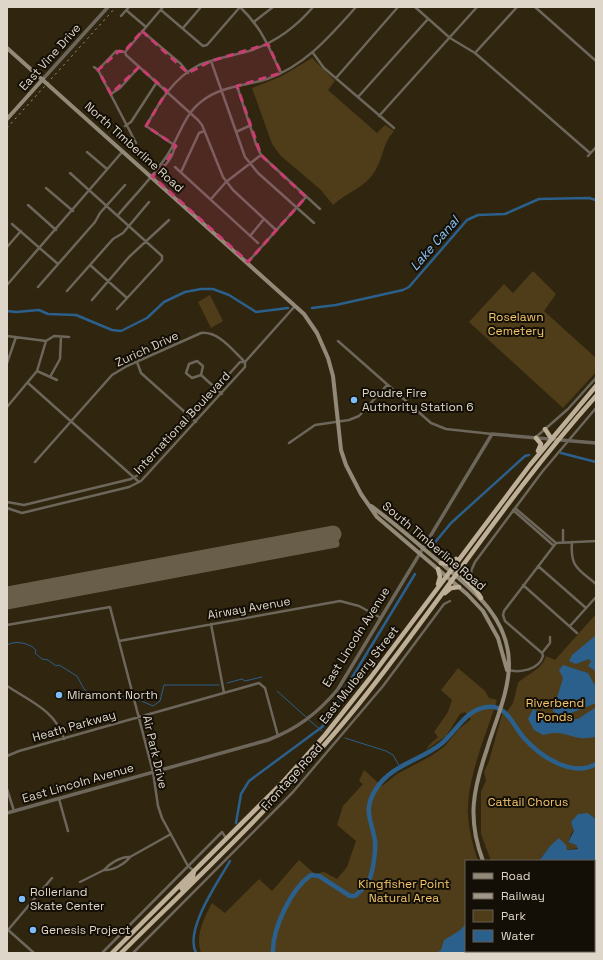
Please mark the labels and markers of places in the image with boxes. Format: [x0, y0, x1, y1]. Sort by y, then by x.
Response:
place label: Poudre Fire Authority Station 6 [362, 385, 474, 415]
marker: Poudre Fire Authority Station 6 [349, 395, 359, 405]
place label: Miramont North [67, 687, 158, 703]
marker: Miramont North [54, 690, 64, 700]
place label: Rollerland Skate Center [30, 884, 105, 914]
marker: Rollerland Skate Center [17, 894, 27, 904]
place label: Genesis Project [41, 922, 131, 938]
marker: Genesis Project [28, 925, 38, 935]

